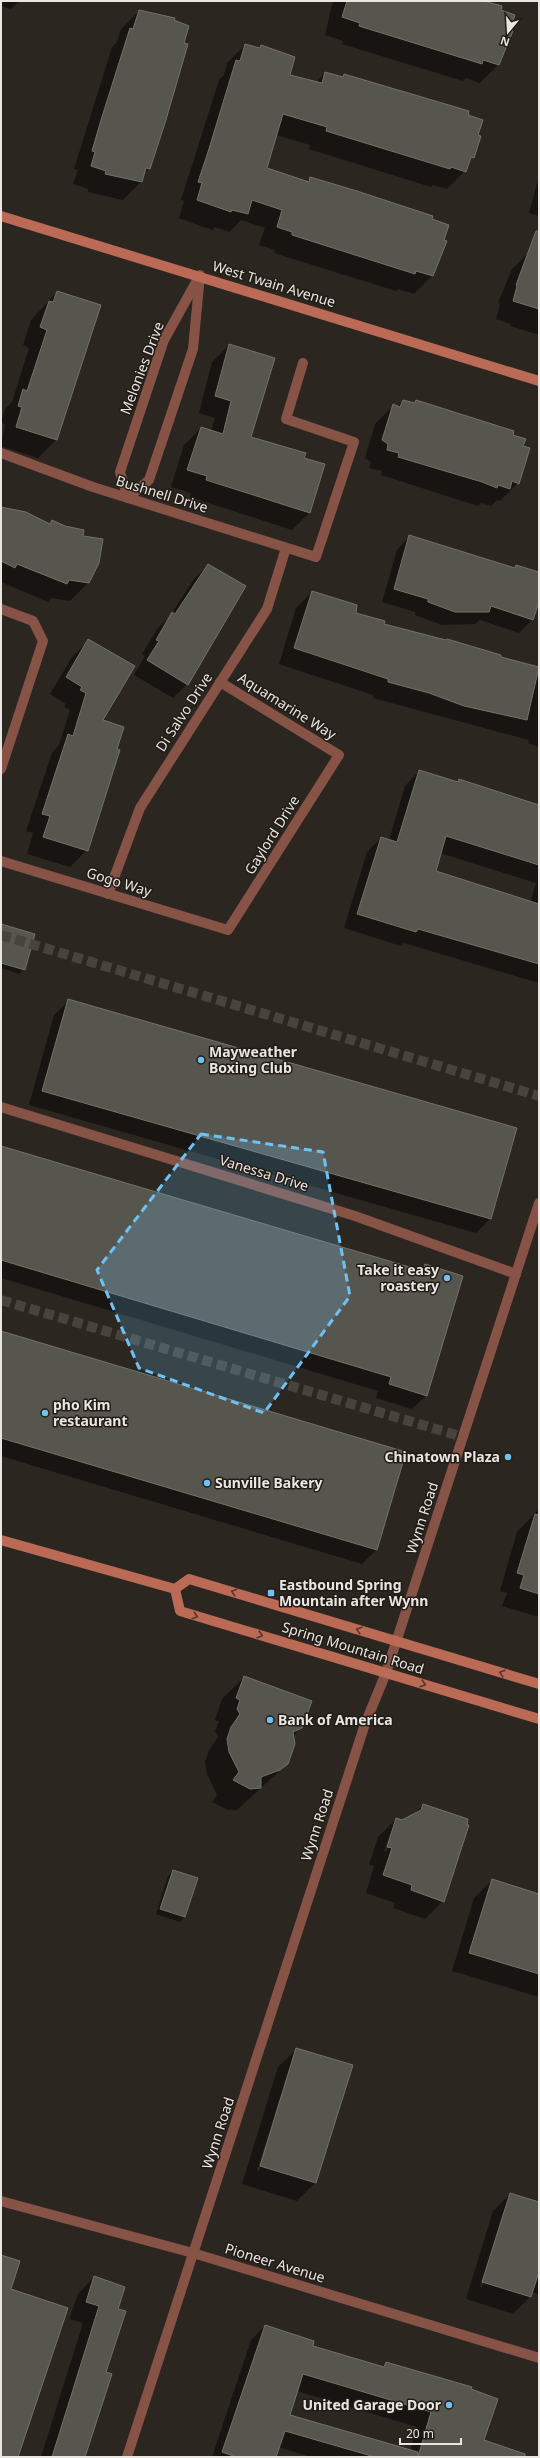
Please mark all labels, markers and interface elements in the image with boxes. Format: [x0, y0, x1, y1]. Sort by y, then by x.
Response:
north arrow [488, 12, 528, 52]
text: N [498, 33, 511, 51]
street label: West Twain Avenue [210, 256, 338, 311]
street label: Melonies Drive [115, 319, 168, 417]
street label: Bushnell Drive [114, 471, 211, 517]
street label: Aquamarine Way [235, 668, 341, 744]
street label: Di Salvo Drive [151, 669, 216, 755]
street label: Gaylord Drive [240, 792, 303, 878]
street label: Gogo Way [84, 863, 155, 901]
place label: Mayweather Boxing Club [209, 1042, 298, 1077]
marker: Mayweather Boxing Club [196, 1055, 206, 1065]
street label: Vanessa Drive [217, 1150, 311, 1195]
place label: Take it easy roastery [357, 1260, 439, 1295]
marker: Take it easy roastery [442, 1273, 452, 1283]
place label: pho Kim restaurant [53, 1395, 127, 1430]
marker: pho Kim restaurant [40, 1408, 50, 1418]
place label: Chinatown Plaza [384, 1447, 500, 1466]
marker: Chinatown Plaza [503, 1452, 513, 1462]
place label: Sunville Bakery [215, 1473, 322, 1492]
marker: Sunville Bakery [202, 1478, 212, 1488]
street label: Wynn Road [401, 1479, 442, 1556]
place label: Eastbound Spring Mountain after Wynn [279, 1575, 428, 1610]
one-way arrow [231, 1588, 238, 1597]
marker: Eastbound Spring Mountain after Wynn [266, 1588, 276, 1598]
one-way arrow [191, 1611, 198, 1620]
street label: Spring Mountain Road [280, 1617, 426, 1678]
one-way arrow [355, 1626, 362, 1635]
one-way arrow [257, 1630, 264, 1639]
one-way arrow [498, 1669, 505, 1678]
one-way arrow [419, 1679, 426, 1688]
place label: Bank of America [278, 1710, 393, 1729]
marker: Bank of America [265, 1715, 275, 1725]
street label: Wynn Road [296, 1786, 337, 1863]
street label: Wynn Road [197, 2094, 238, 2171]
street label: Pioneer Avenue [223, 2238, 328, 2287]
place label: United Garage Door [302, 2395, 442, 2414]
marker: United Garage Door [444, 2400, 454, 2410]
scale bar [400, 2420, 461, 2446]
text: 20 m [406, 2425, 434, 2442]

